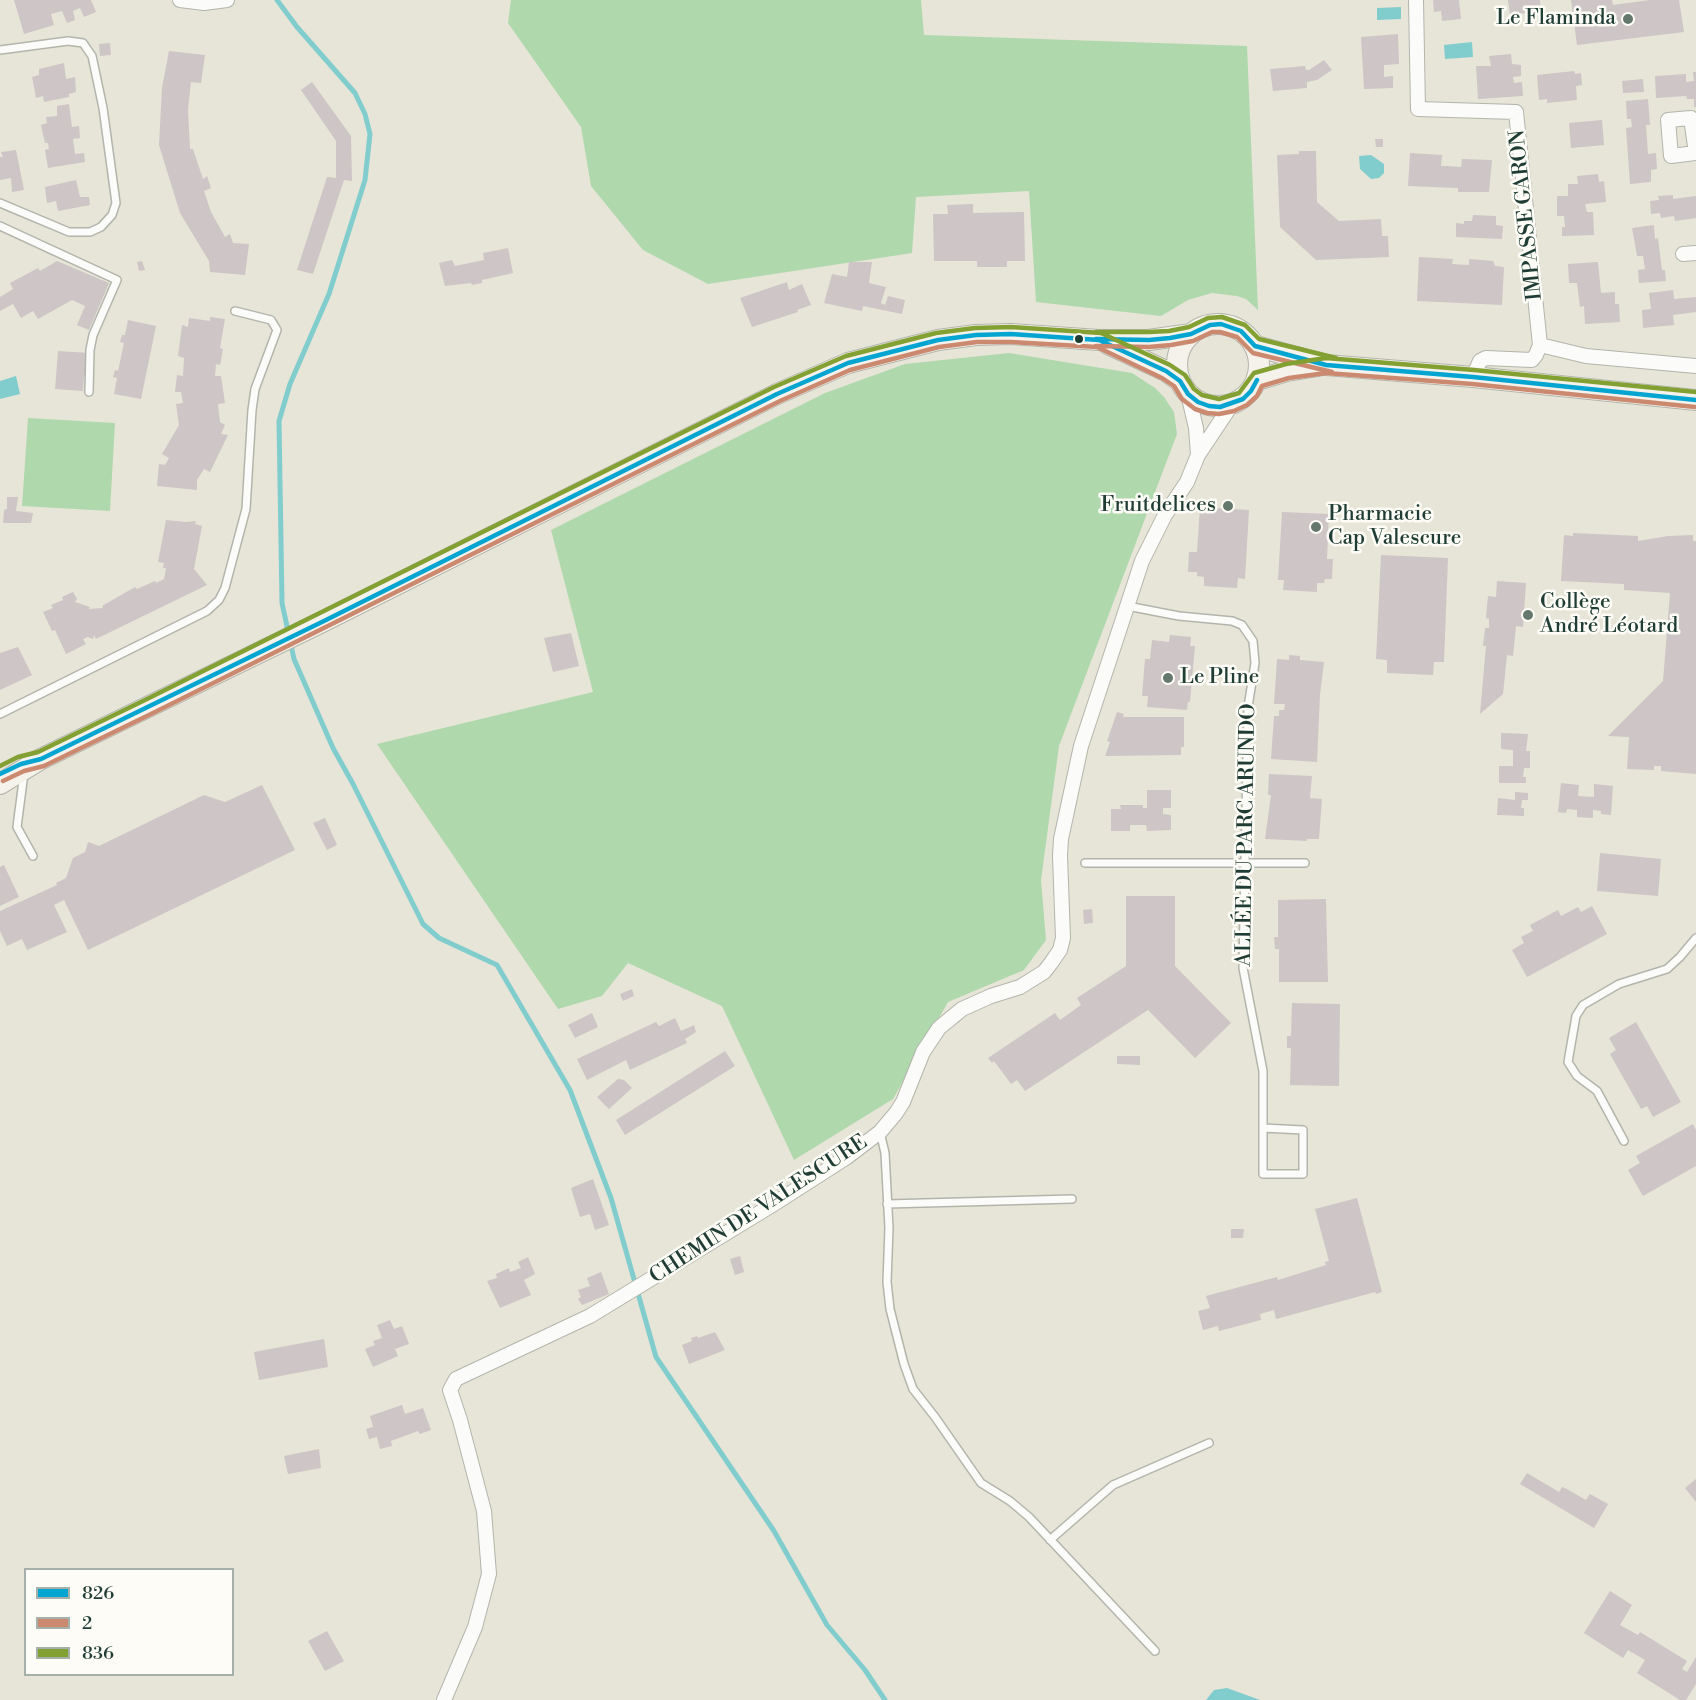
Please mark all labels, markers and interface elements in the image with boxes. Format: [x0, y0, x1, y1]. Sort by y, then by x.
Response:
place label: Le Flaminda [1496, 6, 1616, 32]
marker: Le Flaminda [1621, 12, 1635, 26]
street label: IMPASSE GARON [1506, 128, 1548, 302]
unlabelled marker [1073, 333, 1085, 345]
place label: Fruitdelices [1101, 493, 1216, 519]
marker: Fruitdelices [1221, 499, 1235, 513]
place label: Pharmacie Cap Valescure [1328, 502, 1461, 552]
marker: Pharmacie Cap Valescure [1309, 520, 1323, 534]
place label: Collège André Léotard [1540, 590, 1678, 640]
marker: Collège André Léotard [1521, 608, 1535, 622]
place label: Le Pline [1180, 665, 1259, 691]
marker: Le Pline [1161, 671, 1175, 685]
street label: ALLÉE DU PARC ARUNDO [1232, 703, 1262, 967]
street label: CHEMIN DE VALESCURE [646, 1130, 872, 1290]
legend [24, 1568, 234, 1676]
text: 826 [82, 1582, 114, 1605]
text: 2 [82, 1612, 92, 1635]
text: 836 [82, 1642, 114, 1665]

